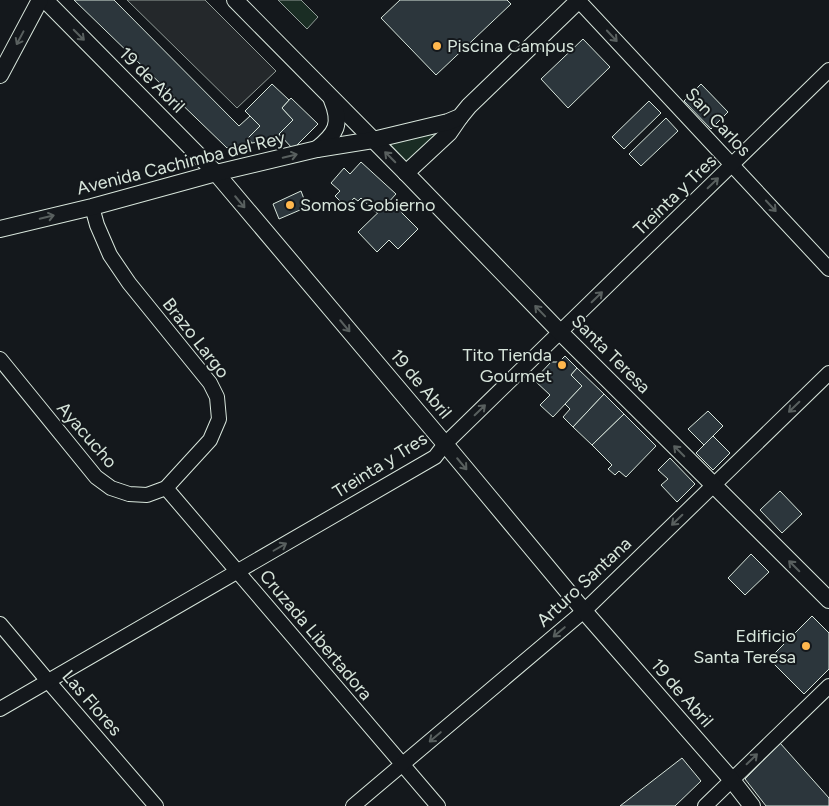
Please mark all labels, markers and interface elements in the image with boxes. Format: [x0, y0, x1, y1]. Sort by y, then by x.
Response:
one-way arrow [73, 28, 85, 41]
one-way arrow [15, 30, 25, 45]
one-way arrow [606, 30, 618, 43]
place label: Piscina Campus [447, 35, 574, 57]
marker: Piscina Campus [431, 40, 443, 52]
street label: 19 de Abril [115, 43, 189, 117]
street label: San Carlos [681, 83, 755, 161]
street label: Avenida Cachimba del Rey [74, 126, 288, 200]
street label: Treinta y Tres [629, 150, 721, 240]
one-way arrow [281, 151, 297, 160]
one-way arrow [384, 151, 396, 163]
one-way arrow [707, 177, 720, 189]
place label: Somos Gobierno [300, 194, 435, 216]
one-way arrow [235, 196, 246, 209]
marker: Somos Gobierno [284, 199, 296, 211]
one-way arrow [765, 200, 777, 213]
one-way arrow [39, 212, 55, 221]
one-way arrow [590, 291, 602, 303]
street label: Brazo Largo [158, 294, 234, 382]
one-way arrow [534, 305, 546, 317]
street label: Santa Teresa [567, 310, 655, 398]
one-way arrow [340, 320, 351, 333]
place label: Tito Tienda Gourmet [463, 344, 552, 387]
street label: 19 de Abril [386, 345, 456, 423]
marker: Tito Tienda Gourmet [556, 359, 568, 371]
street label: Ayacucho [52, 397, 122, 473]
one-way arrow [787, 401, 800, 413]
one-way arrow [474, 404, 487, 416]
street label: Treinta y Tres [329, 427, 431, 503]
one-way arrow [673, 445, 685, 457]
one-way arrow [456, 457, 467, 470]
one-way arrow [671, 514, 683, 526]
street label: Arturo Santana [532, 533, 636, 631]
one-way arrow [272, 541, 286, 551]
one-way arrow [789, 560, 801, 572]
street label: Cruzada Libertadora [255, 565, 377, 705]
place label: Edificio Santa Teresa [693, 625, 796, 668]
one-way arrow [553, 626, 566, 638]
marker: Edificio Santa Teresa [800, 640, 812, 652]
street label: 19 de Abril [646, 654, 718, 732]
street label: Las Flores [58, 666, 126, 740]
one-way arrow [429, 731, 442, 742]
one-way arrow [746, 753, 758, 765]

